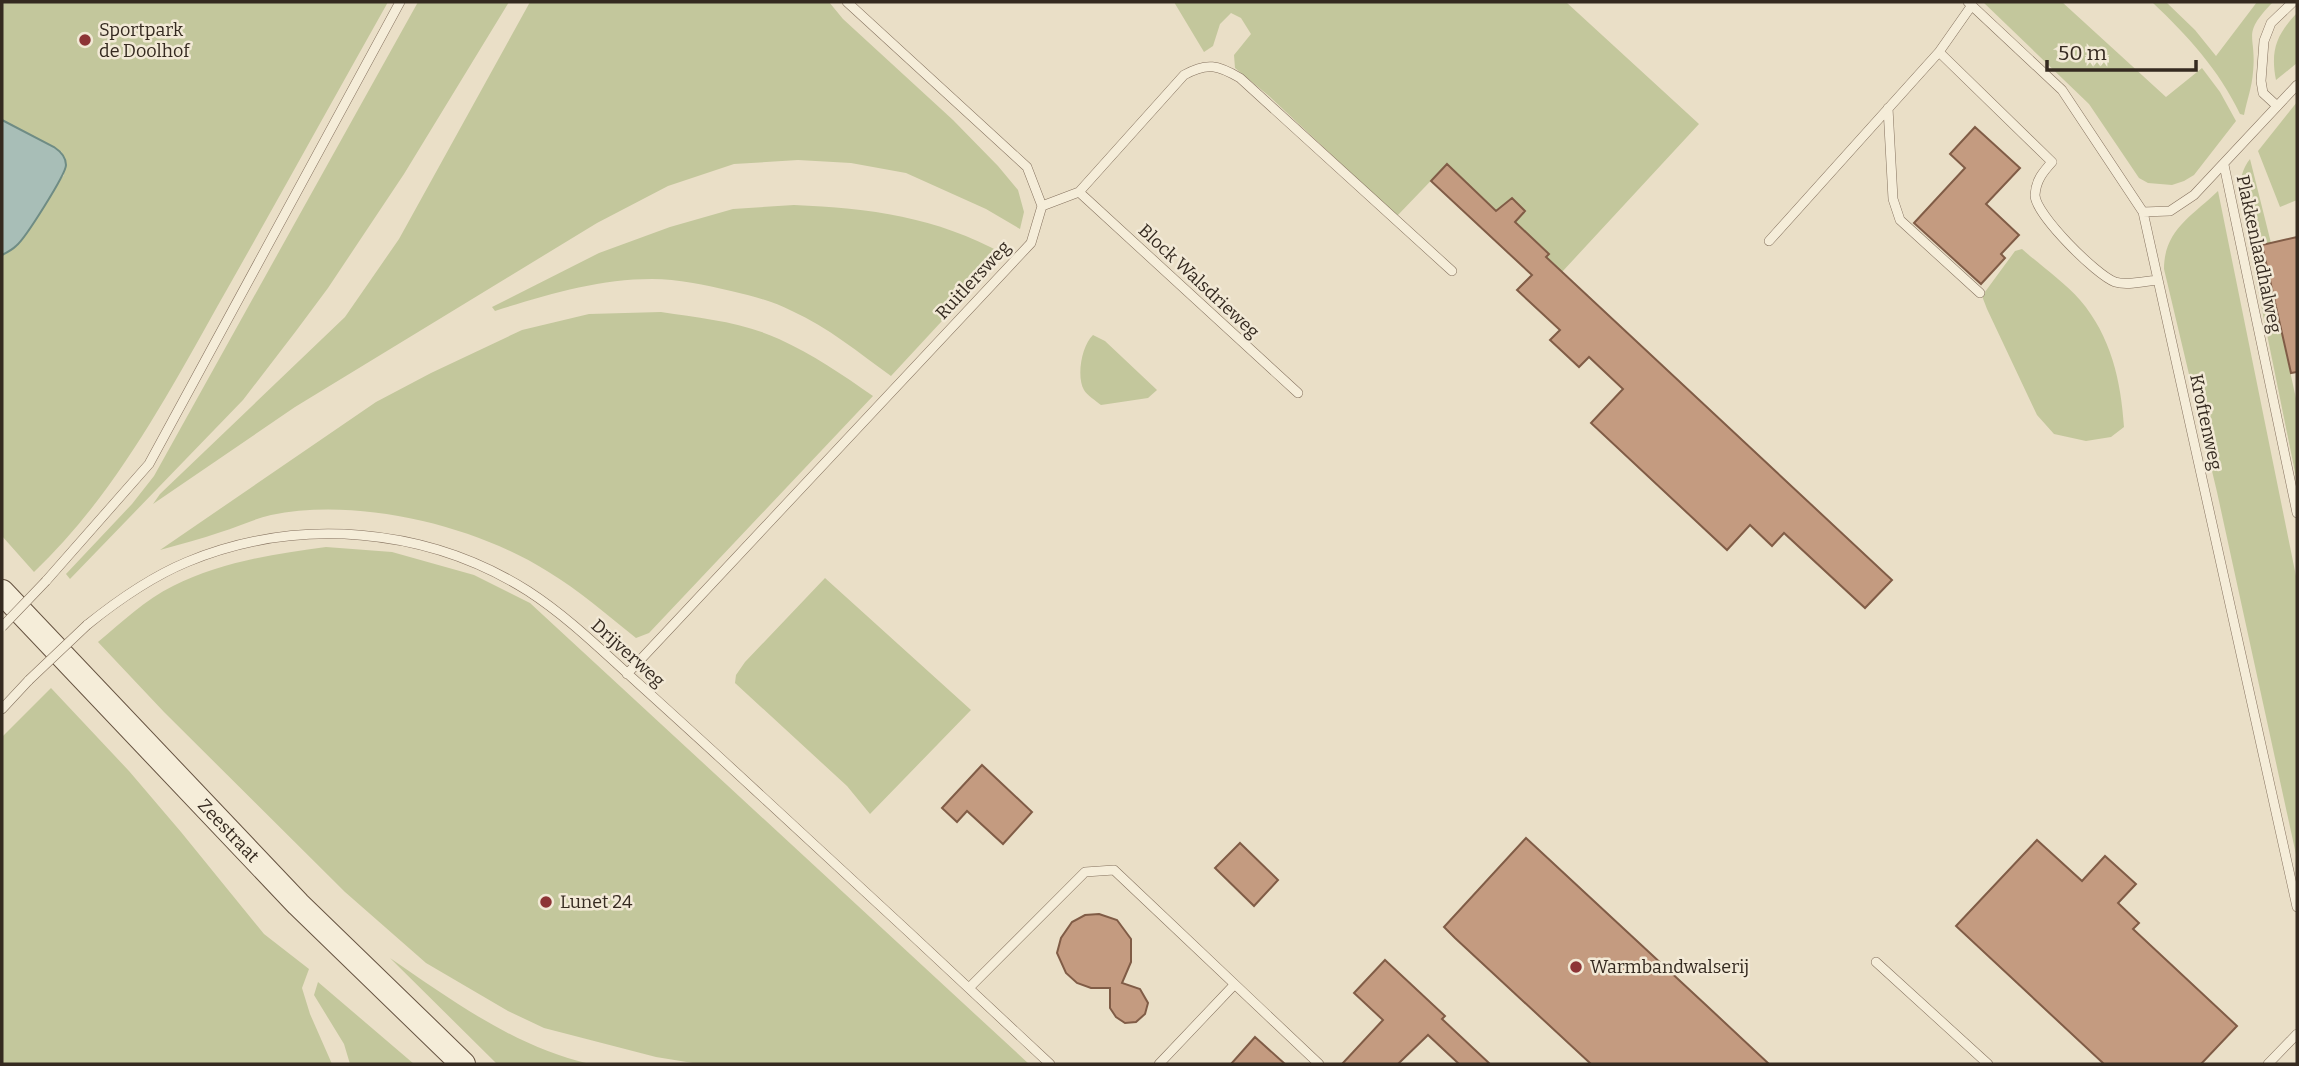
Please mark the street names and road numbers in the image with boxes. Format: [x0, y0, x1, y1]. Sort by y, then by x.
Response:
street label: Plakkenlaadhalweg [2231, 173, 2287, 335]
street label: Block Walsdrieweg [1134, 219, 1264, 343]
street label: Ruitlersweg [931, 236, 1015, 324]
street label: Kroftenweg [2185, 372, 2227, 472]
street label: Drijverweg [587, 614, 669, 692]
street label: Zeestraat [193, 794, 264, 867]

